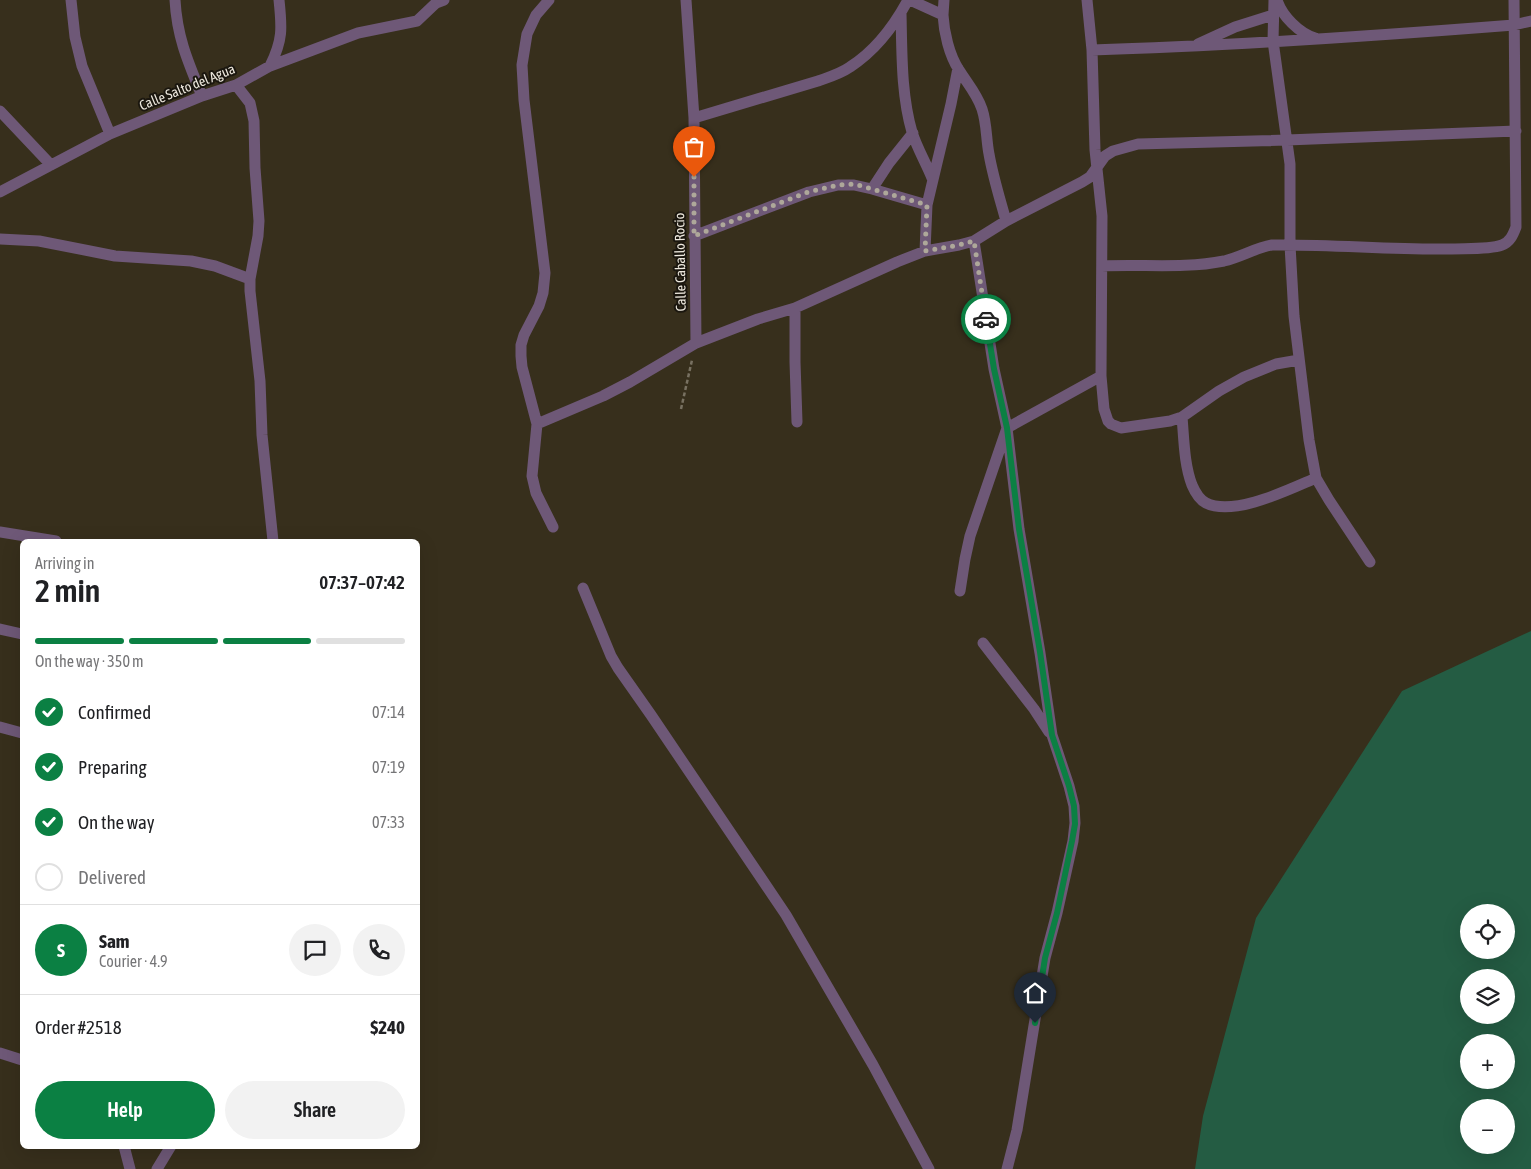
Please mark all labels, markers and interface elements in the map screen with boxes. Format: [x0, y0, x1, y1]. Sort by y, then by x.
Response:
street label: Calle Salto del Agua [137, 61, 237, 113]
pin [673, 126, 715, 177]
icon: bag [680, 133, 708, 161]
street label: Calle Caballo Rocio [671, 213, 689, 311]
courier [961, 294, 1011, 344]
icon: car [972, 305, 1000, 333]
text: Arriving in [35, 554, 95, 572]
text: 07:37–07:42 [319, 571, 405, 593]
text: 2 min [35, 572, 100, 609]
text: On the way · 350 m [35, 652, 144, 670]
icon: check [35, 698, 63, 726]
text: Confirmed [78, 701, 151, 723]
text: 07:14 [372, 703, 405, 721]
icon: check [35, 753, 63, 781]
text: Preparing [78, 756, 147, 778]
text: 07:19 [372, 758, 405, 776]
icon: check [35, 808, 63, 836]
text: On the way [78, 811, 155, 833]
text: 07:33 [372, 813, 405, 831]
text: Delivered [78, 866, 146, 888]
map controls [1460, 904, 1515, 1154]
button: locate [1460, 904, 1515, 959]
button: chat [289, 924, 341, 976]
button: phone [353, 924, 405, 976]
text: Sam [99, 930, 130, 952]
text: S [57, 939, 65, 961]
text: Courier · 4.9 [99, 952, 168, 970]
button: layers [1460, 969, 1515, 1024]
pin [1014, 972, 1056, 1023]
icon: home [1021, 979, 1049, 1007]
text: Order #2518 [35, 1016, 122, 1038]
text: $240 [370, 1016, 405, 1038]
button: + [1460, 1034, 1515, 1089]
button: Help [35, 1081, 215, 1139]
button: Share [225, 1081, 405, 1139]
button: − [1460, 1099, 1515, 1154]

